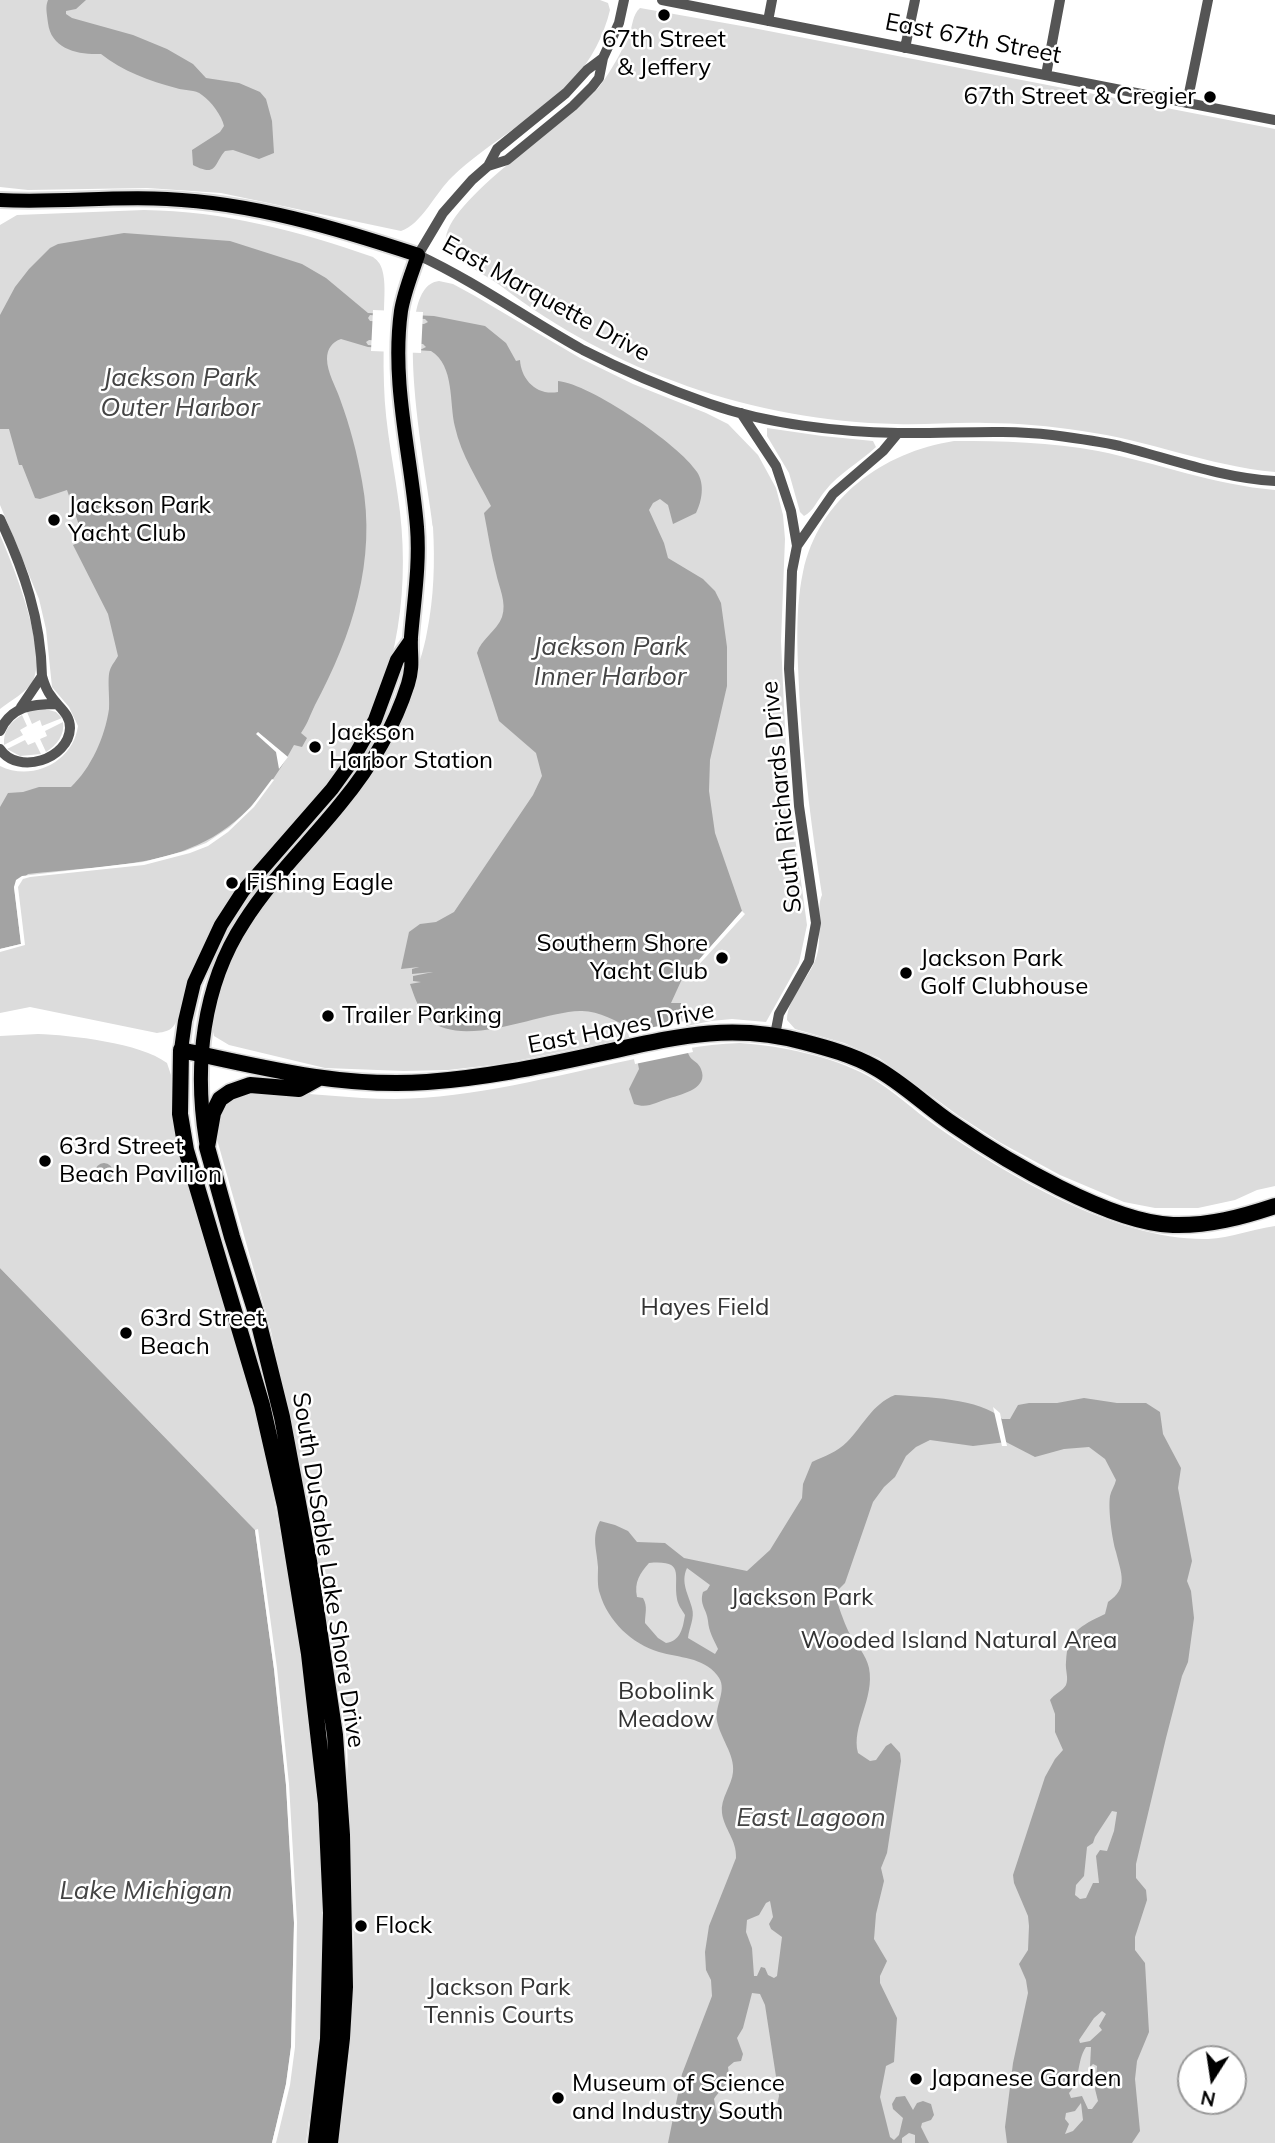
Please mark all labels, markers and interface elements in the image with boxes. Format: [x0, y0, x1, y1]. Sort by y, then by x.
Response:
marker: 67th Street & Jeffery [656, 7, 672, 23]
street label: East 67th Street [883, 8, 1063, 70]
place label: 67th Street & Jeffery [602, 26, 726, 82]
place label: 67th Street & Cregier [963, 83, 1196, 111]
marker: 67th Street & Cregier [1202, 89, 1218, 105]
street label: East Marquette Drive [437, 230, 655, 368]
water label: Jackson Park Outer Harbor [100, 362, 260, 424]
place label: Jackson Park Yacht Club [68, 492, 211, 548]
marker: Jackson Park Yacht Club [46, 512, 62, 528]
water label: Jackson Park Inner Harbor [533, 631, 687, 692]
street label: South Richards Drive [756, 680, 808, 914]
place label: Jackson Harbor Station [329, 719, 493, 775]
marker: Jackson Harbor Station [307, 739, 323, 755]
place label: Fishing Eagle [246, 869, 393, 897]
marker: Fishing Eagle [224, 875, 240, 891]
place label: Southern Shore Yacht Club [537, 930, 708, 986]
place label: Jackson Park Golf Clubhouse [920, 945, 1088, 1001]
marker: Southern Shore Yacht Club [714, 950, 730, 966]
marker: Jackson Park Golf Clubhouse [898, 965, 914, 981]
street label: East Hayes Drive [525, 996, 717, 1060]
place label: Trailer Parking [342, 1002, 502, 1030]
marker: Trailer Parking [320, 1008, 336, 1024]
place label: 63rd Street Beach Pavilion [59, 1133, 222, 1189]
marker: 63rd Street Beach Pavilion [37, 1153, 53, 1169]
park label: Hayes Field [641, 1294, 769, 1322]
place label: 63rd Street Beach [140, 1305, 264, 1361]
marker: 63rd Street Beach [118, 1325, 134, 1341]
street label: South DuSable Lake Shore Drive [286, 1390, 370, 1750]
park label: Jackson Park [731, 1584, 873, 1612]
park label: Wooded Island Natural Area [801, 1627, 1117, 1655]
park label: Bobolink Meadow [618, 1678, 714, 1734]
water label: East Lagoon [736, 1802, 886, 1834]
water label: Lake Michigan [59, 1875, 233, 1907]
place label: Flock [375, 1912, 432, 1940]
marker: Flock [353, 1918, 369, 1934]
park label: Jackson Park Tennis Courts [424, 1974, 574, 2030]
north arrow [1177, 2045, 1247, 2115]
place label: Japanese Garden [930, 2065, 1121, 2093]
place label: Museum of Science and Industry South [572, 2070, 785, 2126]
marker: Japanese Garden [908, 2071, 924, 2087]
text: N [1199, 2085, 1218, 2112]
marker: Museum of Science and Industry South [550, 2090, 566, 2106]

